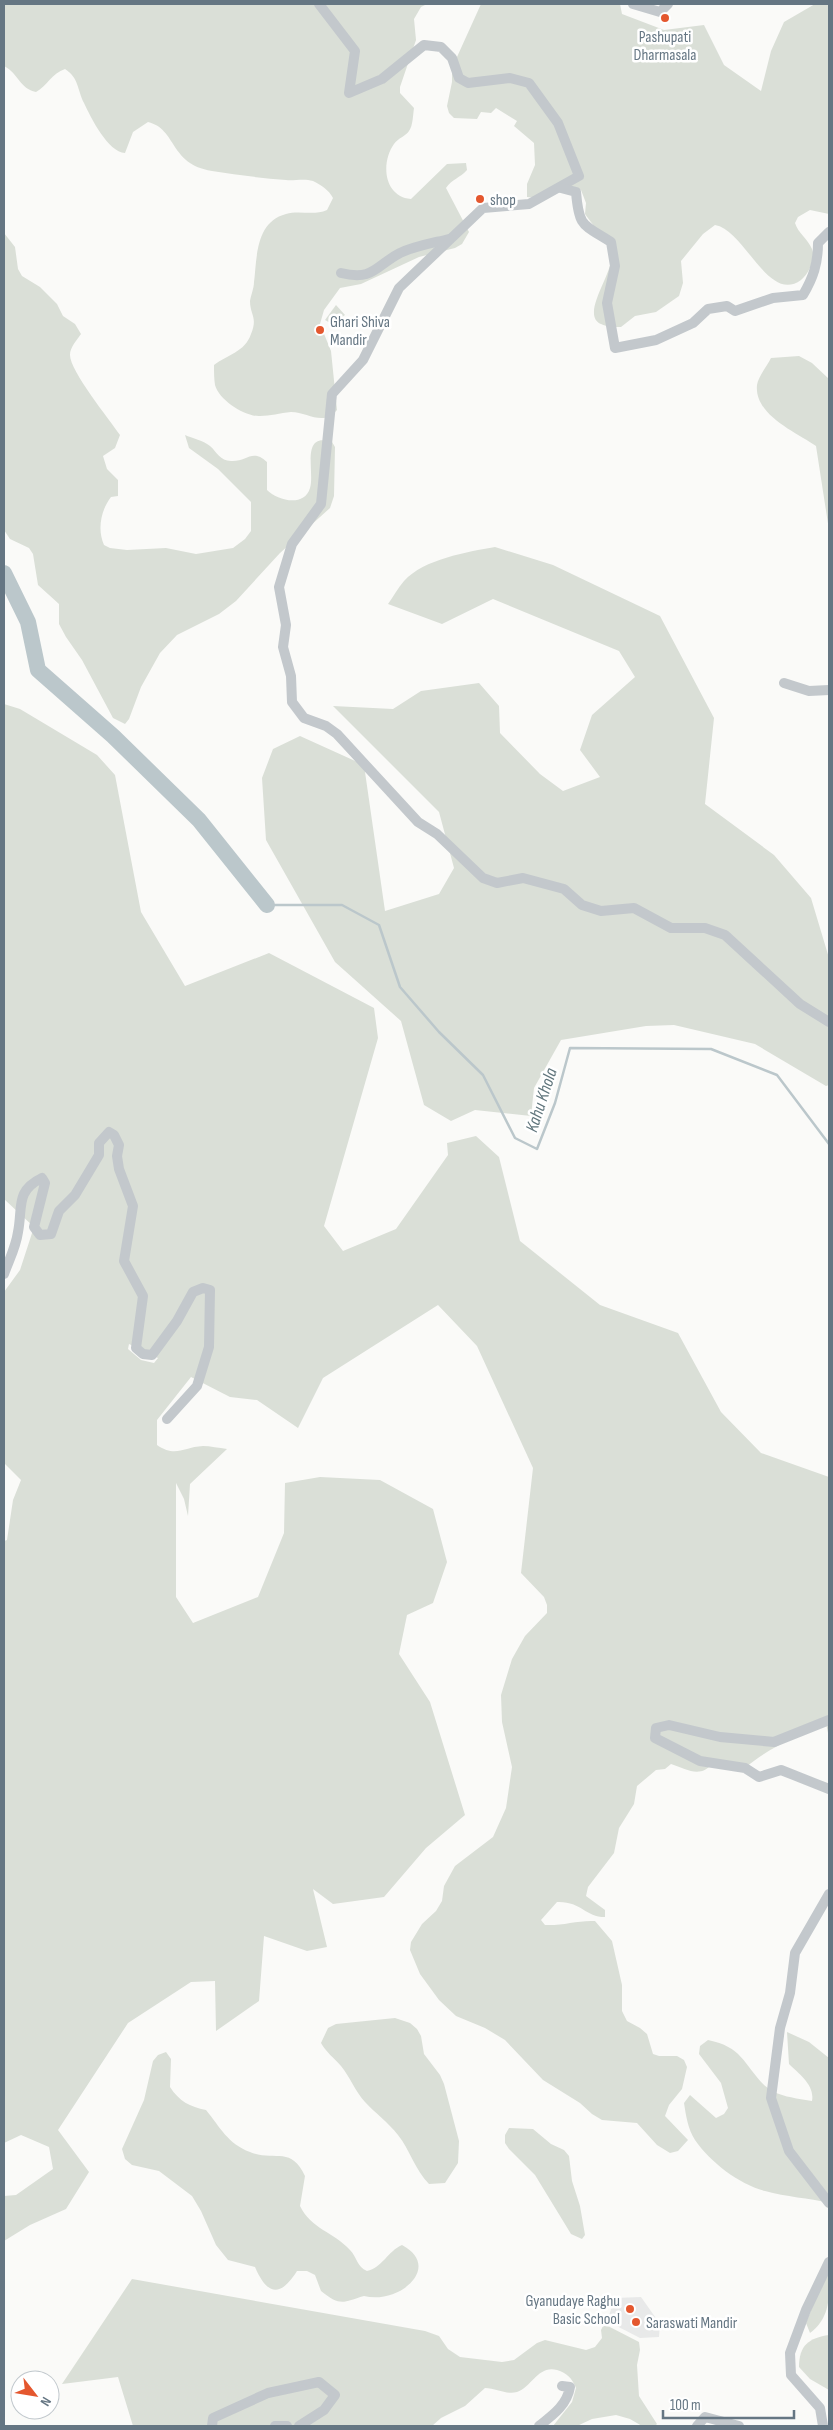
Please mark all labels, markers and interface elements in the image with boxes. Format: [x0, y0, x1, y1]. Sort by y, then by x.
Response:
marker: Pashupati Dharmasala [659, 12, 671, 24]
place label: Pashupati Dharmasala [634, 28, 696, 65]
place label: shop [490, 191, 516, 210]
marker: shop [474, 193, 486, 205]
place label: Ghari Shiva Mandir [330, 313, 390, 350]
marker: Ghari Shiva Mandir [314, 324, 326, 336]
water label: Kahu Khola [521, 1065, 562, 1135]
place label: Gyanudaye Raghu Basic School [526, 2292, 620, 2329]
marker: Gyanudaye Raghu Basic School [624, 2303, 636, 2315]
place label: Saraswati Mandir [646, 2314, 738, 2333]
marker: Saraswati Mandir [630, 2316, 642, 2328]
north arrow [10, 2370, 60, 2420]
scale bar [663, 2388, 794, 2420]
text: N [37, 2394, 55, 2409]
text: 100 m [670, 2396, 701, 2415]

